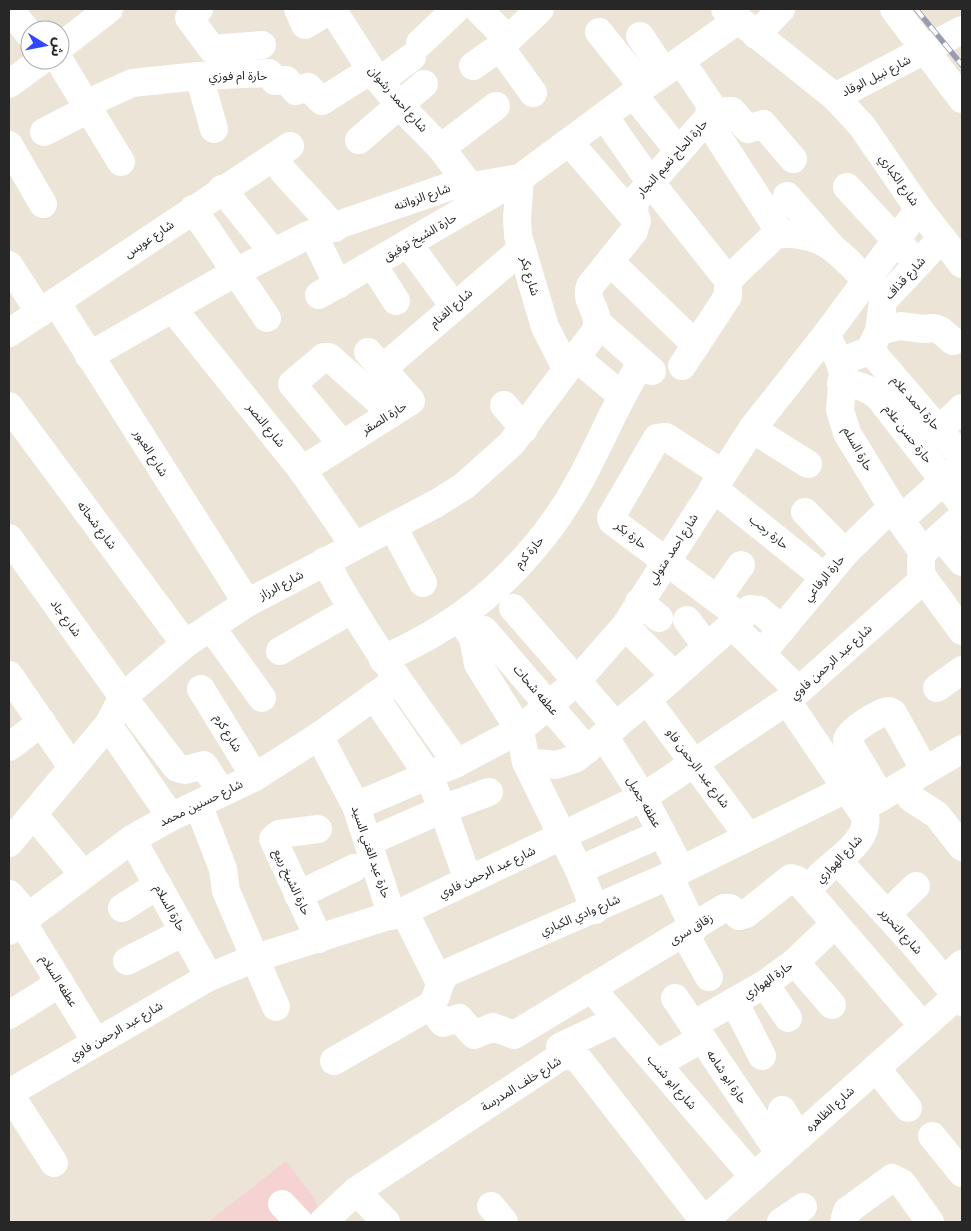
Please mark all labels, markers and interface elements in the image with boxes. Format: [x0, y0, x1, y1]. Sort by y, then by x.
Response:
north arrow [20, 20, 70, 70]
text: ش [48, 36, 67, 58]
street label: شارع نبيل الوقاد [839, 52, 914, 101]
street label: شارع احمد رشوان [364, 63, 430, 136]
street label: حارة ام فوزي [209, 69, 267, 86]
street label: حارة الحاج نعيم النجار [633, 116, 712, 202]
street label: شارع الكباري [874, 152, 922, 210]
street label: شارع الزواتنه [392, 181, 453, 215]
street label: حارة الشيخ توفيق [381, 210, 460, 265]
street label: شارع عويس [122, 217, 178, 262]
street label: شارع بكر [515, 254, 542, 298]
street label: شارع قذاف [882, 254, 930, 303]
street label: شارع الغنام [427, 286, 477, 332]
street label: حارة احمد علام [887, 373, 943, 434]
street label: شارع النصر [242, 399, 288, 451]
street label: حارة الصقر [358, 399, 409, 438]
street label: حارة حسن علام [879, 402, 935, 467]
street label: حارة السلم [838, 424, 876, 475]
street label: شارع العبور [129, 426, 171, 480]
street label: شارع شحاته [73, 498, 120, 553]
street label: شارع احمد متولي [645, 511, 703, 588]
street label: حارة رجب [746, 512, 791, 552]
street label: حارة بكر [612, 517, 650, 552]
street label: حارة كرم [511, 533, 548, 572]
street label: حارة الرفاعي [801, 552, 850, 606]
street label: شارع الرزاز [255, 567, 307, 605]
street label: شارع جاد [46, 597, 84, 641]
street label: شارع عبد الرحمن فاوي [787, 622, 877, 704]
street label: عطفه شحات [510, 662, 562, 718]
street label: شارع كرم [210, 712, 245, 755]
street label: شارع عبد الرحمن فاو [662, 725, 733, 812]
street label: عطفه جميل [624, 774, 664, 830]
street label: شارع حسنين محمد [157, 777, 246, 831]
street label: حارة عبد الغني السيد [346, 804, 393, 901]
street label: شارع الهواري [813, 832, 867, 888]
street label: شارع عبد الرحمن فاوي [436, 843, 539, 903]
street label: حارة الشيخ ربيع [269, 846, 314, 918]
street label: حارة السلام [150, 882, 189, 935]
street label: شارع وادي الكباري [538, 892, 623, 941]
street label: شارع التحرير [875, 904, 925, 958]
street label: زقاق سرى [667, 911, 715, 947]
street label: عطفه السلام [36, 952, 80, 1011]
street label: حارة الهواري [741, 958, 797, 1004]
street label: شارع عبد الرحمن فاوي [67, 999, 166, 1066]
street label: حارة ابو شامه [704, 1047, 750, 1107]
street label: شارع ابو شنب [643, 1052, 700, 1113]
street label: شارع خلف المدرسة [478, 1054, 565, 1116]
street label: شارع الظاهره [803, 1084, 858, 1136]

